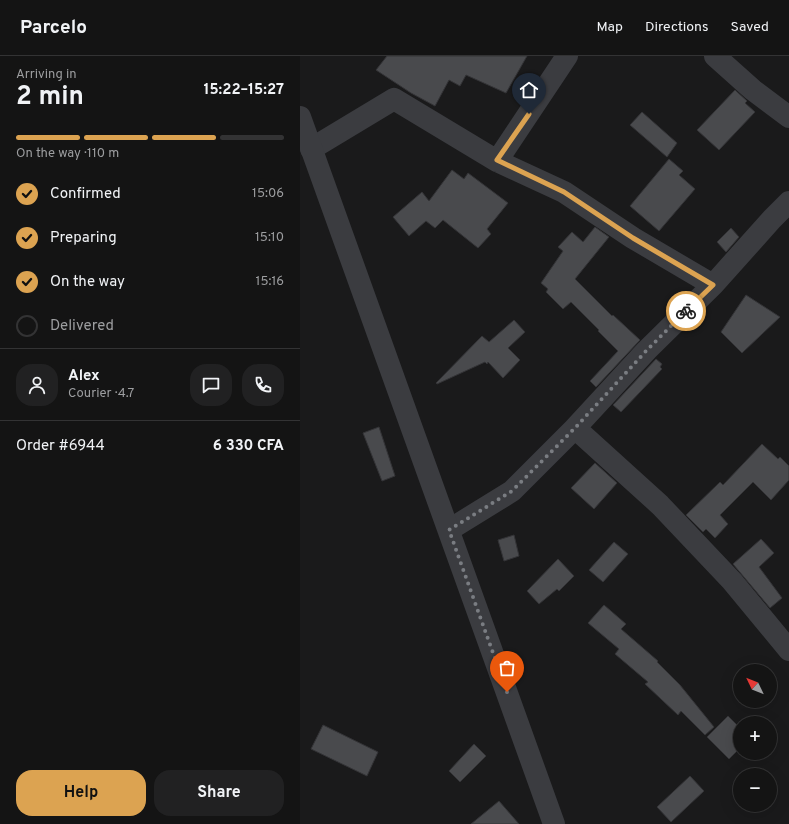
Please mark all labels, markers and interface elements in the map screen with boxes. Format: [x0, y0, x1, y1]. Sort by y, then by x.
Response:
text: Parcelo [20, 16, 87, 40]
text: Map [597, 19, 623, 36]
text: Directions [645, 19, 709, 36]
text: Saved [731, 19, 769, 36]
text: Arriving in [16, 67, 77, 83]
pin [512, 73, 546, 114]
icon: home [518, 79, 540, 101]
text: 2 min [16, 81, 84, 114]
text: 15:22–15:27 [203, 81, 284, 100]
text: On the way · 110 m [16, 146, 119, 162]
icon: check [16, 183, 38, 205]
text: Confirmed [50, 185, 121, 204]
text: 15:06 [252, 186, 284, 202]
icon: check [16, 227, 38, 249]
text: Preparing [50, 229, 117, 248]
text: 15:10 [255, 230, 284, 246]
icon: check [16, 271, 38, 293]
text: On the way [50, 273, 125, 292]
text: 15:16 [256, 274, 284, 290]
courier [666, 291, 706, 331]
icon: bike [675, 300, 697, 322]
text: Delivered [50, 317, 114, 336]
button: person [16, 364, 58, 406]
button: chat [190, 364, 232, 406]
button: phone [242, 364, 284, 406]
text: Alex [68, 367, 100, 386]
text: Courier · 4.7 [68, 386, 134, 402]
text: Order #6944 [16, 437, 105, 456]
text: 6 330 CFA [213, 437, 284, 456]
pin [490, 651, 524, 692]
icon: bag [496, 657, 518, 679]
north arrow [733, 664, 777, 708]
map controls [733, 664, 777, 812]
button: + [733, 716, 777, 760]
button: − [733, 768, 777, 812]
button: Help [16, 770, 146, 816]
button: Share [154, 770, 284, 816]

